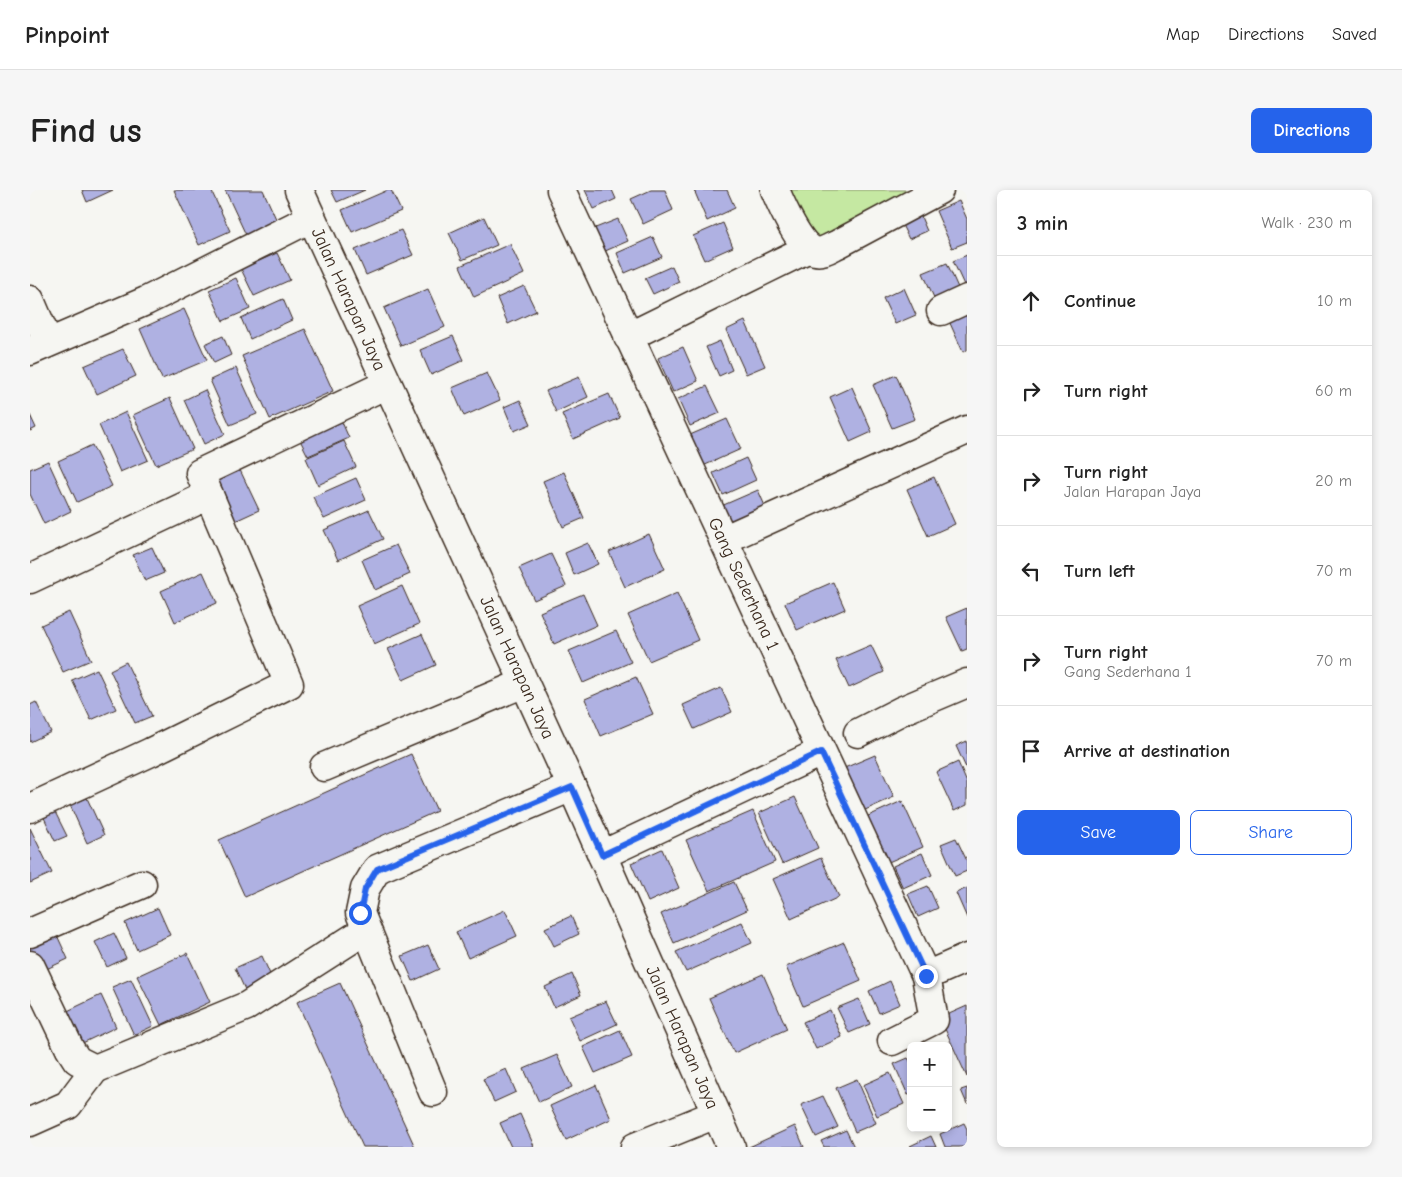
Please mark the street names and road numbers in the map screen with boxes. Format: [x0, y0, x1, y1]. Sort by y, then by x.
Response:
street label: Jalan Harapan Jaya [307, 224, 391, 374]
street label: Gang Sederhana 1 [704, 514, 784, 653]
street label: Jalan Harapan Jaya [476, 593, 559, 742]
street label: Jalan Harapan Jaya [642, 962, 723, 1112]

